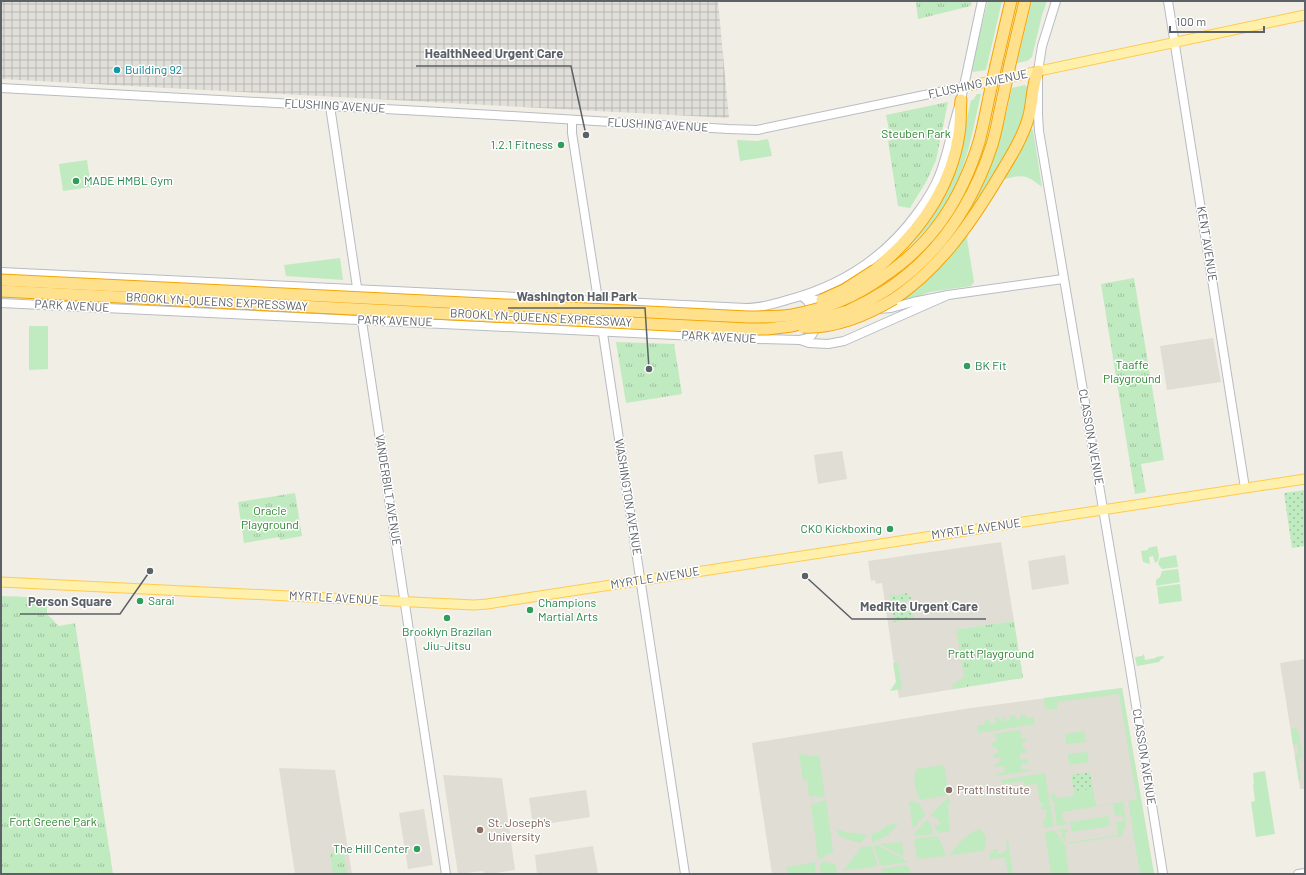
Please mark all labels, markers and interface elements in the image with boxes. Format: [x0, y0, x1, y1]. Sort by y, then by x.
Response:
scale bar [1170, 8, 1264, 34]
text: 100 m [1176, 14, 1206, 28]
callout: HealthNeed Urgent Care [416, 41, 571, 66]
text: HealthNeed Urgent Care [425, 45, 563, 61]
place label: Building 92 [125, 62, 182, 76]
marker: Building 92 [112, 65, 122, 75]
street label: FLUSHING AVENUE [927, 66, 1029, 100]
street label: FLUSHING AVENUE [284, 95, 386, 115]
street label: FLUSHING AVENUE [607, 114, 709, 134]
park label: Steuben Park [881, 126, 951, 140]
place label: 1.2.1 Fitness [491, 137, 553, 151]
marker: 1.2.1 Fitness [556, 140, 566, 150]
place label: MADE HMBL Gym [84, 173, 173, 187]
marker: MADE HMBL Gym [71, 176, 81, 186]
street label: KENT AVENUE [1195, 205, 1221, 282]
callout: Washington Hall Park [508, 283, 645, 308]
text: Washington Hall Park [517, 288, 638, 304]
street label: BROOKLYN-QUEENS EXPRESSWAY [126, 289, 309, 313]
street label: PARK AVENUE [34, 296, 110, 314]
street label: BROOKLYN-QUEENS EXPRESSWAY [450, 305, 633, 329]
street label: PARK AVENUE [357, 312, 433, 328]
street label: PARK AVENUE [681, 327, 757, 345]
park label: Taaffe Playground [1103, 357, 1161, 385]
place label: BK Fit [975, 358, 1007, 372]
marker: BK Fit [962, 361, 972, 371]
street label: CLASSON AVENUE [1077, 388, 1107, 486]
street label: VANDERBILT AVENUE [373, 433, 405, 547]
street label: WASHINGTON AVENUE [613, 438, 645, 556]
park label: Oracle Playground [241, 503, 299, 531]
street label: MYRTLE AVENUE [930, 515, 1021, 541]
place label: CKO Kickboxing [800, 521, 882, 535]
marker: CKO Kickboxing [885, 524, 895, 534]
street label: MYRTLE AVENUE [609, 563, 700, 591]
street label: MYRTLE AVENUE [289, 588, 379, 606]
callout: Person Square [20, 589, 120, 614]
text: Person Square [28, 593, 112, 609]
place label: Sarai [148, 593, 175, 607]
callout: MedRite Urgent Care [852, 594, 986, 619]
place label: Champions Martial Arts [538, 595, 598, 623]
marker: Sarai [135, 596, 145, 606]
text: MedRite Urgent Care [860, 598, 978, 614]
marker: Champions Martial Arts [525, 605, 535, 615]
marker: Brooklyn Brazilan Jiu-Jitsu [442, 613, 452, 623]
place label: Brooklyn Brazilan Jiu-Jitsu [402, 624, 492, 652]
park label: Pratt Playground [948, 646, 1034, 660]
street label: CLASSON AVENUE [1130, 708, 1160, 806]
place label: Pratt Institute [957, 782, 1030, 796]
marker: Pratt Institute [944, 785, 954, 795]
park label: Fort Greene Park [9, 814, 97, 828]
place label: St. Joseph's University [488, 815, 551, 843]
marker: St. Joseph's University [475, 825, 485, 835]
place label: The Hill Center [333, 841, 410, 855]
marker: The Hill Center [412, 844, 422, 854]

